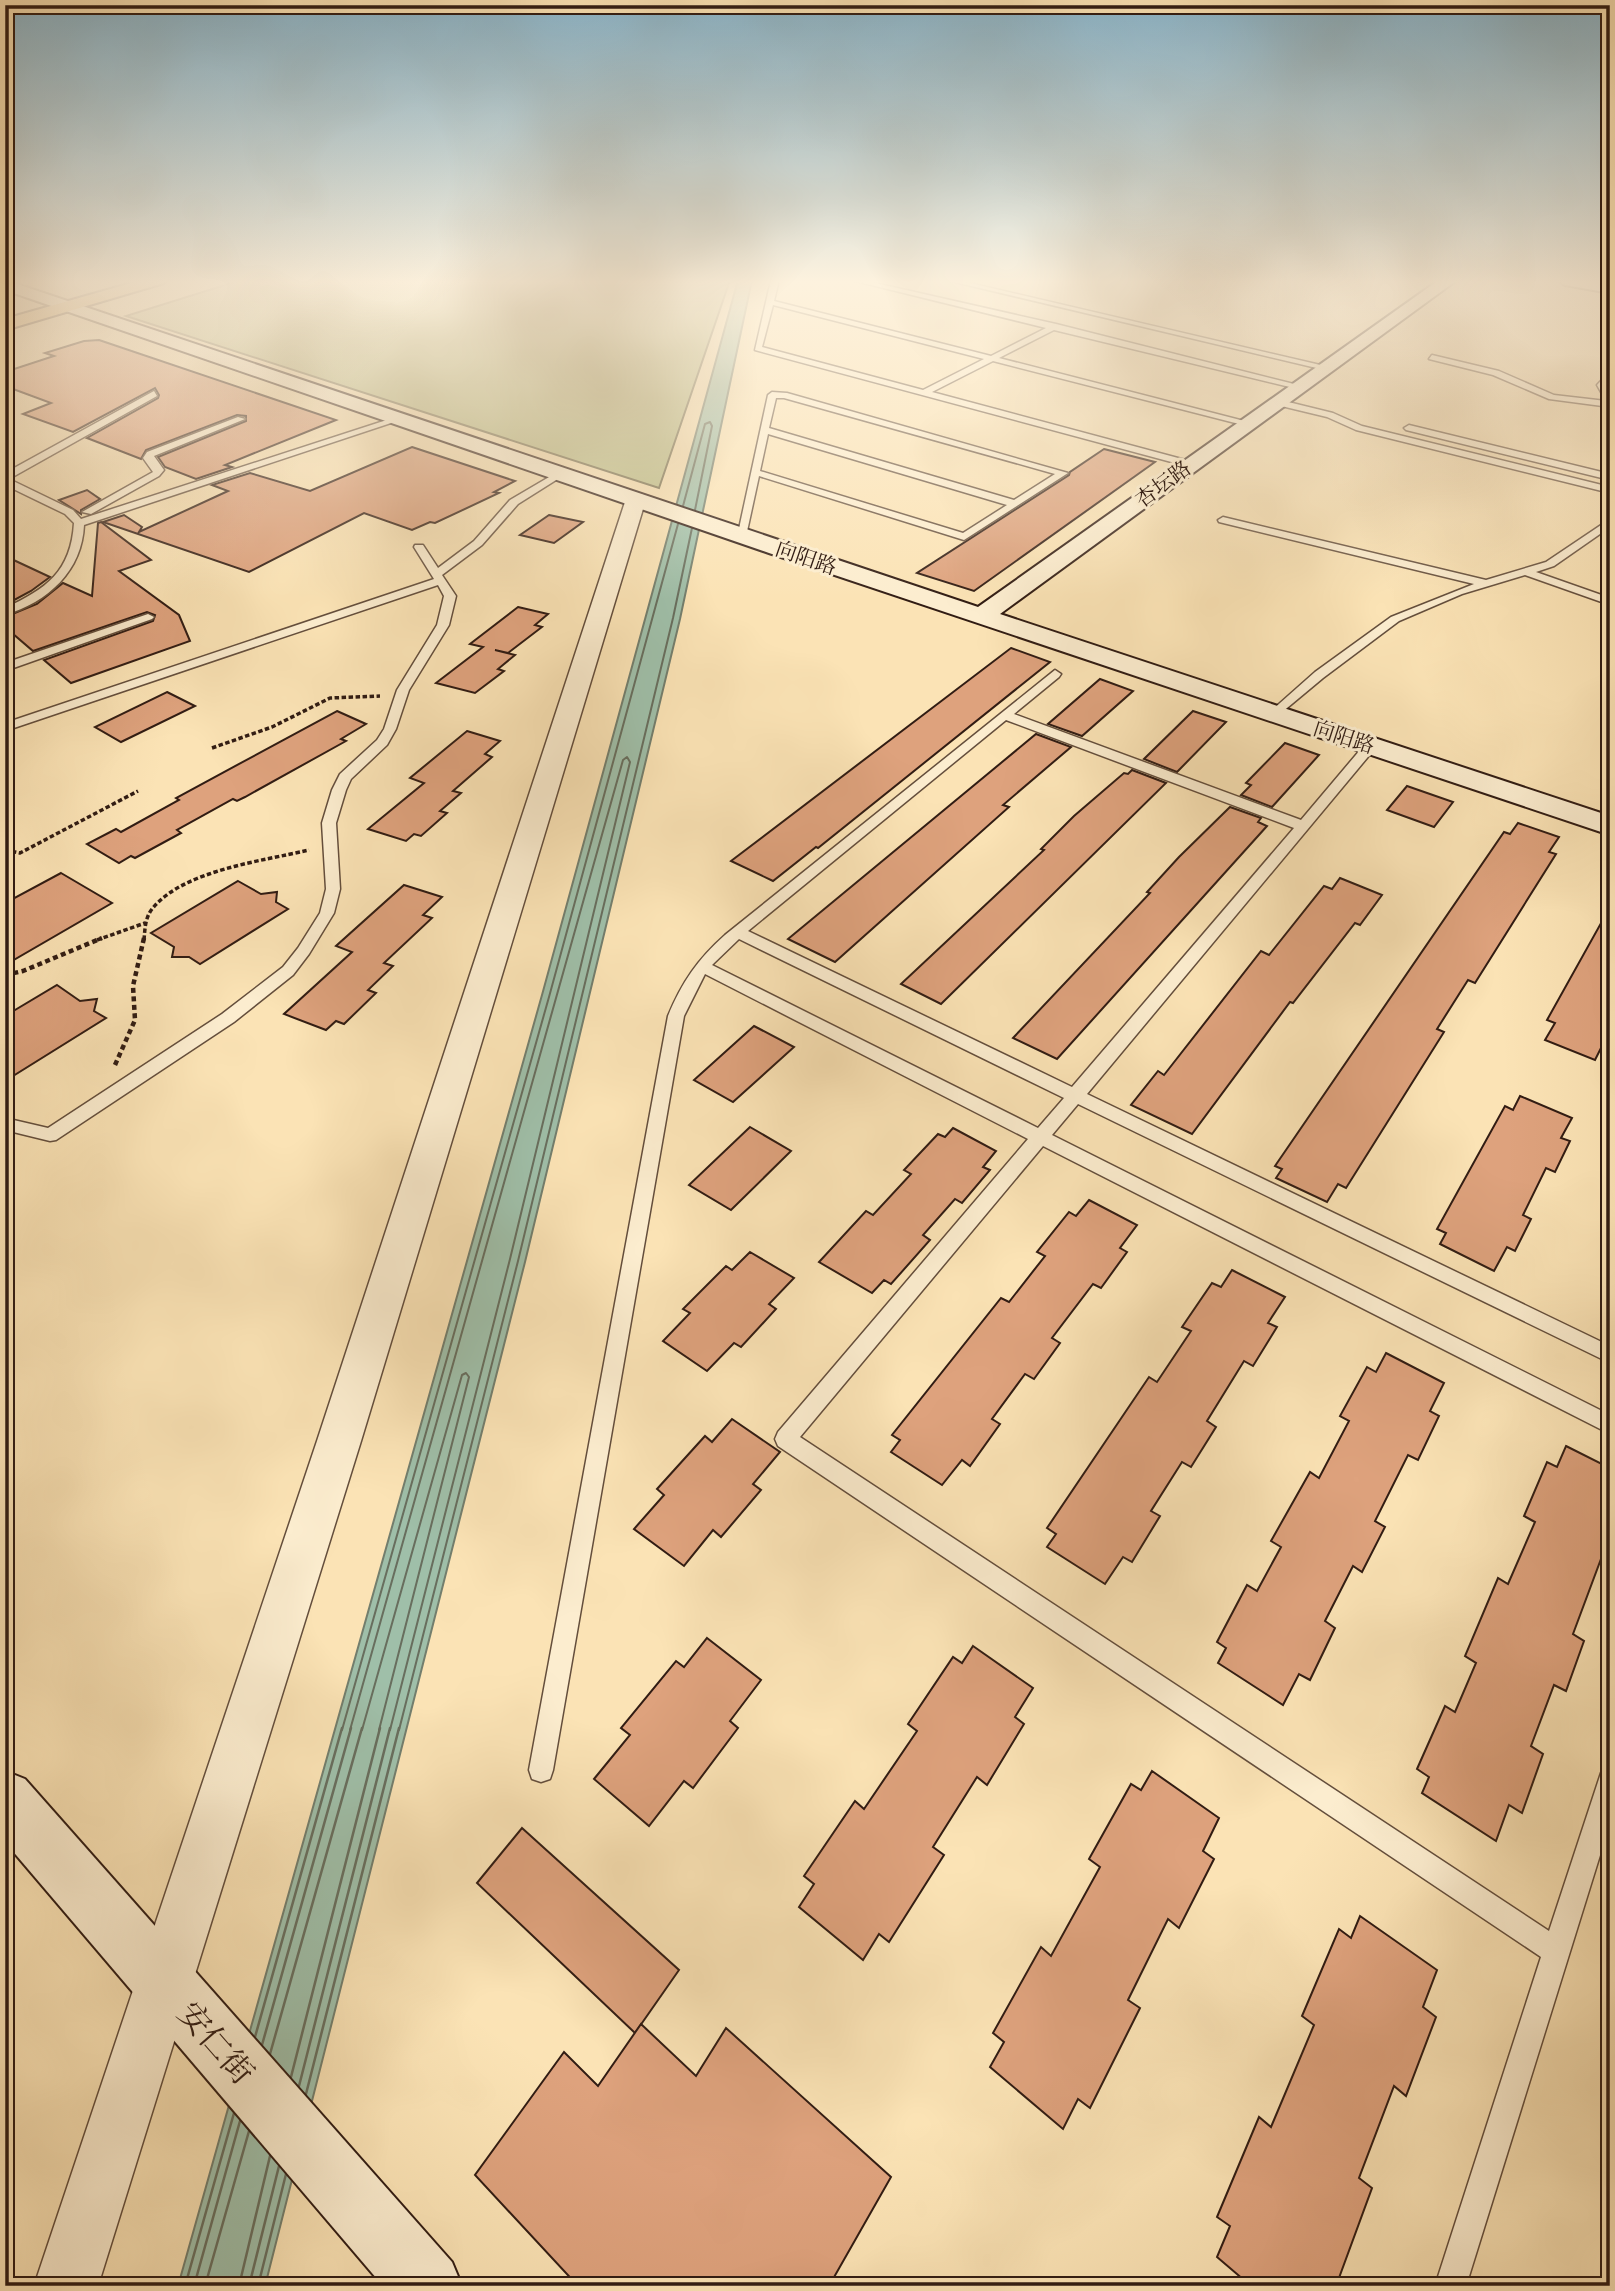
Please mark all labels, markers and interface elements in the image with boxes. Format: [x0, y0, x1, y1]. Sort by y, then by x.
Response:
street label: 杏坛路 [1130, 456, 1197, 514]
street label: 向阳路 [772, 536, 840, 581]
street label: 向阳路 [1310, 716, 1378, 760]
street label: 安仁街 [168, 1995, 261, 2094]

